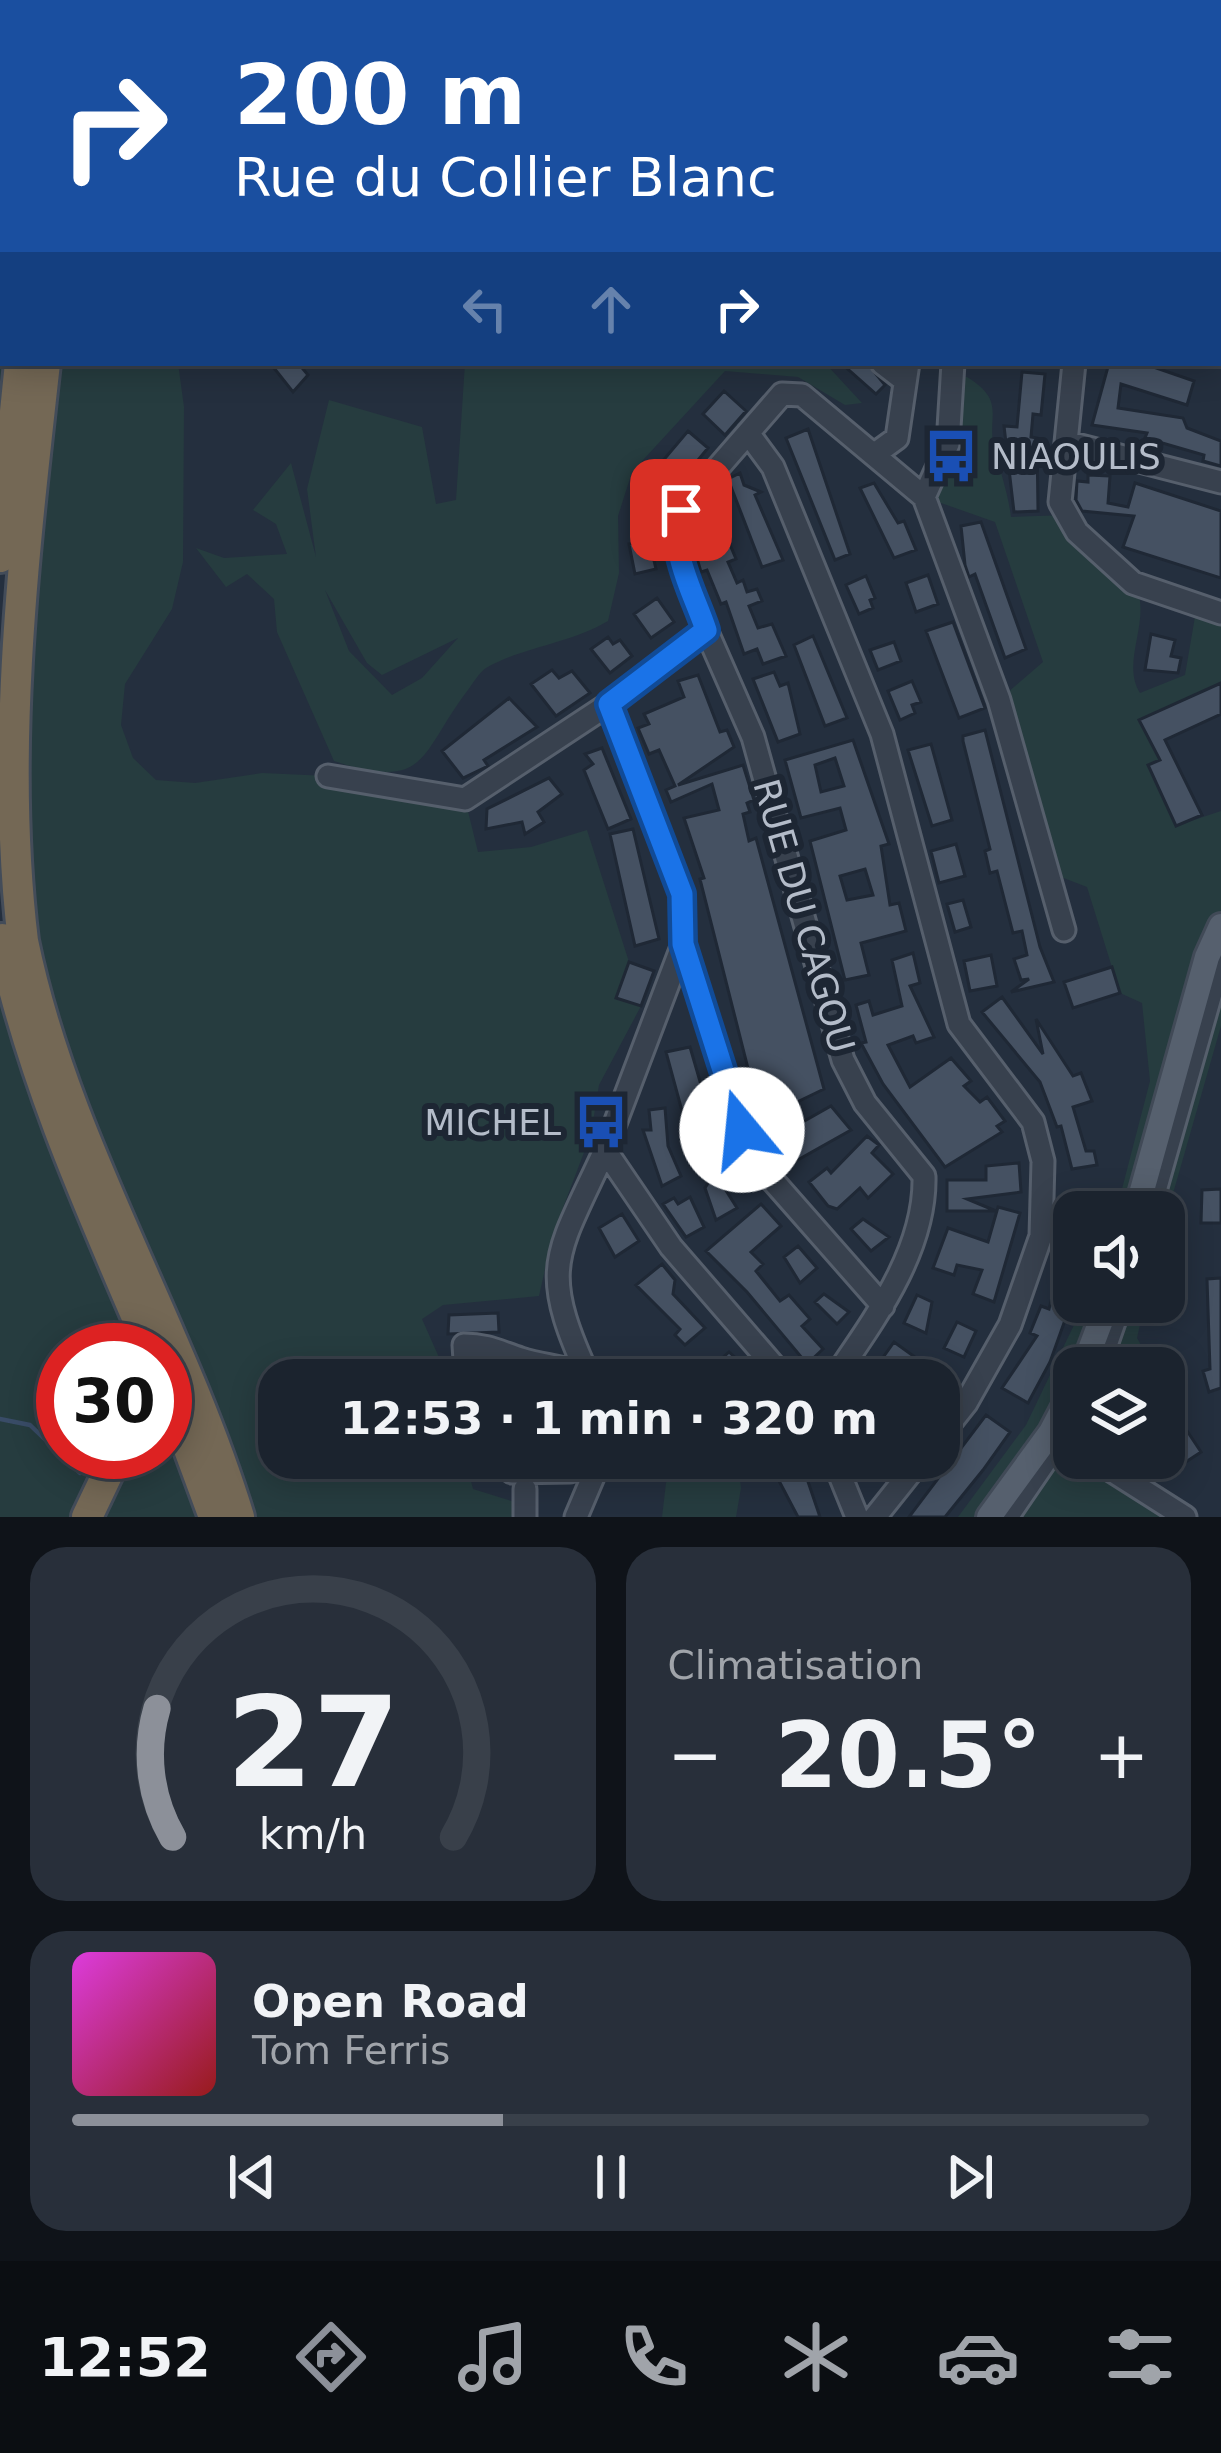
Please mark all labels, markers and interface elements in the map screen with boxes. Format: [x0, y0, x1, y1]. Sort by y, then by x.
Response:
text: 200 m [234, 46, 526, 144]
icon: right [36, 48, 192, 204]
text: Rue du Collier Blanc [234, 146, 777, 209]
icon: left [452, 276, 518, 342]
icon: ahead [578, 276, 644, 342]
icon: right [704, 276, 770, 342]
bus stop icon: NIAOULIS [922, 427, 980, 485]
place label: NIAOULIS [991, 436, 1161, 477]
pin [630, 459, 732, 561]
icon: arrive [648, 477, 714, 543]
street label: RUE DU CAGOU [745, 774, 863, 1058]
position arrow [679, 1067, 805, 1193]
bus stop icon: MICHEL [572, 1093, 630, 1151]
place label: MICHEL [424, 1102, 561, 1143]
map controls [1053, 1191, 1185, 1479]
button: sound [1053, 1191, 1185, 1323]
speed limit sign: 30 [36, 1323, 192, 1479]
button: layers [1053, 1347, 1185, 1479]
text: 12:53 · 1 min · 320 m [340, 1392, 878, 1445]
text: Climatisation [668, 1643, 923, 1688]
text: 27 [226, 1670, 400, 1815]
text: 20.5° [775, 1703, 1042, 1808]
text: − [668, 1717, 723, 1794]
text: + [1094, 1717, 1149, 1794]
text: km/h [259, 1809, 367, 1859]
text: Open Road [252, 1975, 529, 2028]
text: Tom Ferris [252, 2028, 450, 2073]
icon: previous [219, 2144, 285, 2210]
icon: pause [578, 2144, 644, 2210]
icon: next [937, 2144, 1003, 2210]
icon: directions [289, 2315, 373, 2399]
icon: music [451, 2315, 535, 2399]
icon: phone [612, 2315, 696, 2399]
icon: climate [774, 2315, 858, 2399]
icon: car [936, 2315, 1020, 2399]
icon: filters [1098, 2315, 1182, 2399]
text: 12:52 [39, 2326, 211, 2389]

